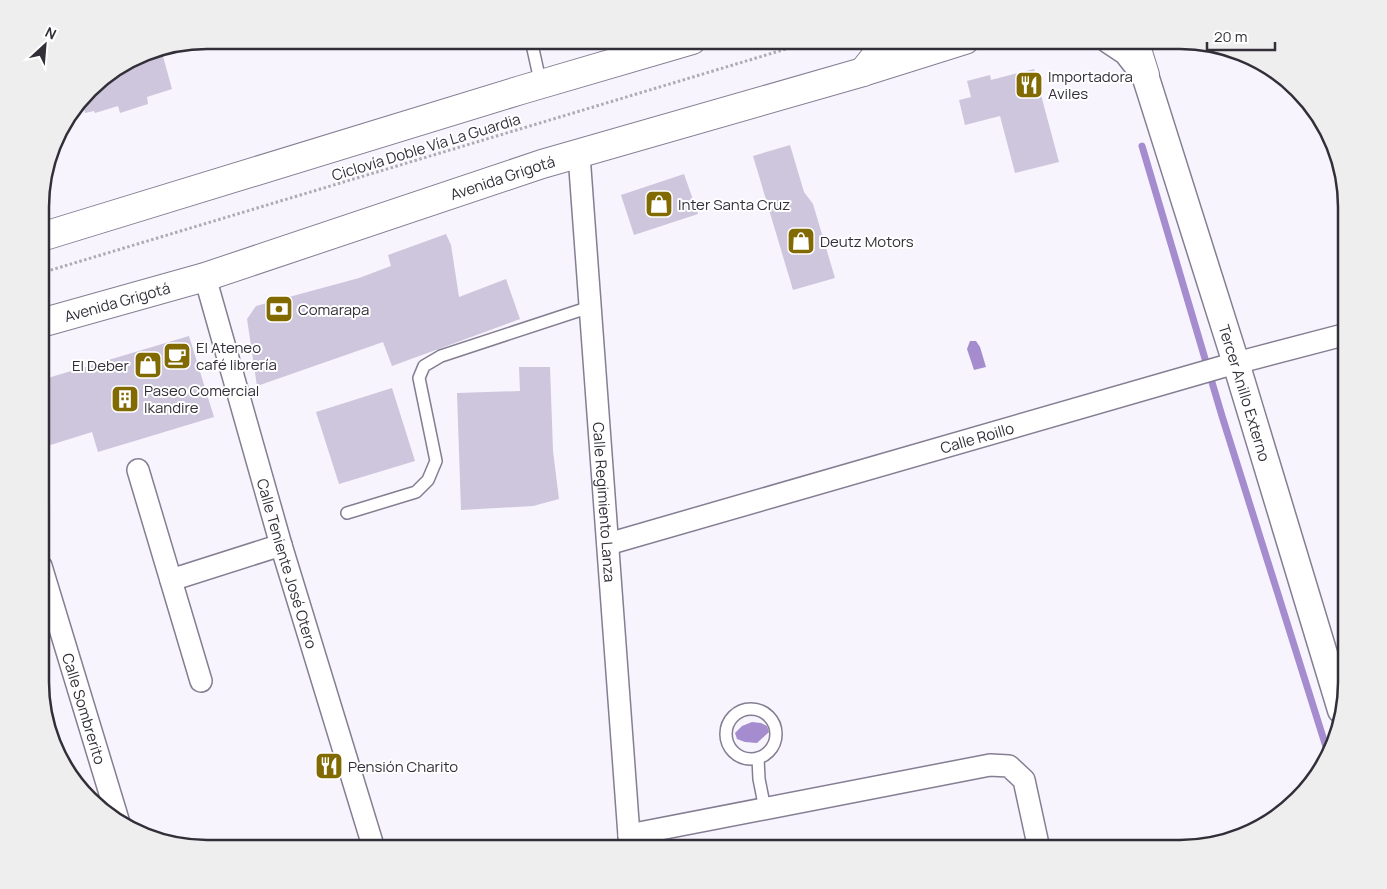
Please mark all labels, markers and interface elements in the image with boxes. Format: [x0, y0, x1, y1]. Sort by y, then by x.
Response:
north arrow [20, 20, 70, 70]
scale bar [1207, 20, 1274, 52]
text: N [42, 22, 60, 44]
text: 20 m [1214, 26, 1247, 47]
place label: Importadora Aviles [1048, 66, 1133, 104]
restaurant icon: Importadora Aviles [1014, 70, 1044, 100]
street label: Ciclovía Doble Vía La Guardia [329, 108, 523, 186]
street label: Avenida Grigotá [447, 150, 557, 205]
shop icon: Inter Santa Cruz [644, 189, 674, 219]
place label: Inter Santa Cruz [678, 194, 790, 215]
shop icon: Deutz Motors [786, 226, 816, 256]
place label: Deutz Motors [820, 231, 914, 252]
street label: Avenida Grigotá [62, 277, 172, 327]
bank icon: Comarapa [264, 294, 294, 324]
place label: Comarapa [298, 299, 369, 320]
street label: Tercer Anillo Externo [1214, 322, 1276, 464]
place label: El Ateneo café librería [196, 337, 277, 375]
cafe icon: El Ateneo café librería [162, 341, 192, 371]
shop icon: El Deber [133, 350, 163, 380]
place label: El Deber [72, 355, 130, 376]
place label: Paseo Comercial Ikandire [144, 380, 259, 418]
building icon: Paseo Comercial Ikandire [110, 384, 140, 414]
street label: Calle Roillo [938, 417, 1016, 458]
street label: Calle Regimiento Lanza [588, 421, 621, 583]
street label: Calle Teniente José Otero [252, 476, 323, 651]
street label: Calle Sombrerito [57, 650, 111, 767]
restaurant icon: Pensión Charito [314, 751, 344, 781]
place label: Pensión Charito [348, 756, 458, 777]

